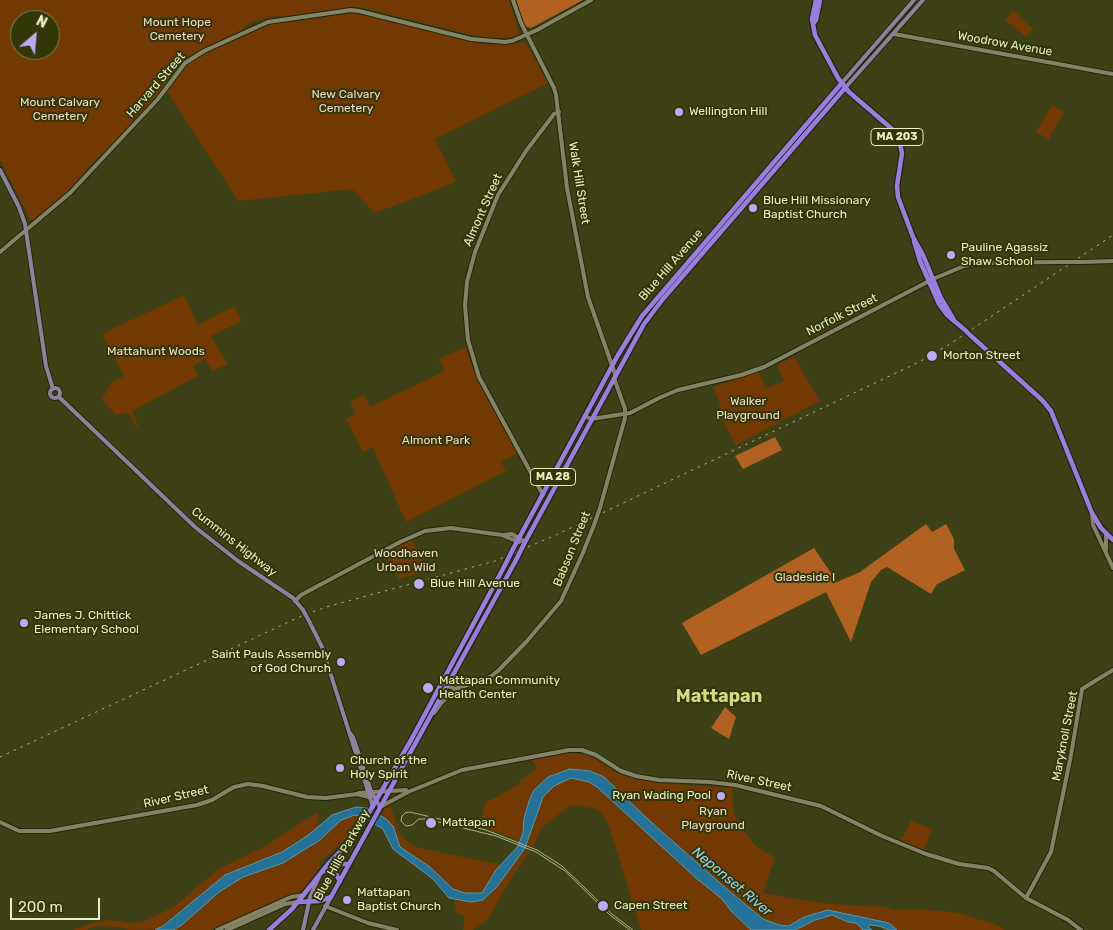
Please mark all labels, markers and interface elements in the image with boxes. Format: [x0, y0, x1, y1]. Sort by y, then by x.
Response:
north arrow [10, 10, 60, 60]
text: N [33, 12, 50, 32]
park label: Mount Hope Cemetery [143, 16, 211, 44]
street label: Woodrow Avenue [956, 29, 1054, 59]
street label: Harvard Street [124, 49, 188, 121]
park label: New Calvary Cemetery [311, 88, 381, 116]
park label: Mount Calvary Cemetery [20, 96, 100, 124]
place label: Wellington Hill [689, 105, 767, 119]
marker: Wellington Hill [673, 106, 685, 118]
road number: MA 203 [871, 128, 923, 146]
street label: Walk Hill Street [565, 141, 593, 225]
street label: Almont Street [461, 171, 505, 249]
place label: Blue Hill Missionary Baptist Church [763, 194, 871, 222]
marker: Blue Hill Missionary Baptist Church [747, 202, 759, 214]
street label: Blue Hill Avenue [636, 226, 706, 304]
place label: Pauline Agassiz Shaw School [961, 241, 1048, 269]
marker: Pauline Agassiz Shaw School [945, 249, 957, 261]
street label: Norfolk Street [804, 291, 880, 339]
park label: Mattahunt Woods [107, 345, 205, 359]
marker: Morton Street [925, 349, 939, 363]
place label: Morton Street [943, 349, 1020, 363]
park label: Walker Playground [716, 395, 780, 423]
park label: Almont Park [402, 434, 470, 448]
road number: MA 28 [530, 468, 576, 486]
street label: Cummins Highway [189, 504, 279, 580]
street label: Babson Street [550, 509, 594, 589]
park label: Woodhaven Urban Wild [374, 547, 438, 575]
park label: Gladeside I [775, 571, 835, 585]
marker: Blue Hill Avenue [412, 577, 426, 591]
place label: Blue Hill Avenue [430, 577, 520, 591]
place label: James J. Chittick Elementary School [34, 609, 139, 637]
marker: James J. Chittick Elementary School [18, 617, 30, 629]
place label: Saint Pauls Assembly of God Church [211, 648, 331, 676]
marker: Saint Pauls Assembly of God Church [335, 656, 347, 668]
place label: Mattapan Community Health Center [439, 674, 560, 702]
marker: Mattapan Community Health Center [421, 681, 435, 695]
district label: Mattapan [676, 686, 762, 708]
street label: Maryknoll Street [1049, 690, 1081, 782]
place label: Church of the Holy Spirit [350, 754, 427, 782]
marker: Church of the Holy Spirit [334, 762, 346, 774]
street label: River Street [725, 767, 793, 795]
street label: River Street [142, 783, 210, 811]
place label: Ryan Wading Pool [612, 789, 711, 803]
marker: Ryan Wading Pool [715, 790, 727, 802]
park label: Ryan Playground [681, 805, 745, 833]
street label: Blue Hills Parkway [311, 807, 373, 903]
marker: Mattapan [424, 816, 438, 830]
place label: Mattapan [442, 816, 495, 830]
water label: Neponset River [689, 844, 775, 920]
place label: Mattapan Baptist Church [357, 886, 441, 914]
scale bar [12, 888, 102, 920]
marker: Mattapan Baptist Church [341, 894, 353, 906]
text: 200 m [18, 898, 63, 916]
marker: Capen Street [596, 899, 610, 913]
place label: Capen Street [614, 899, 687, 913]

